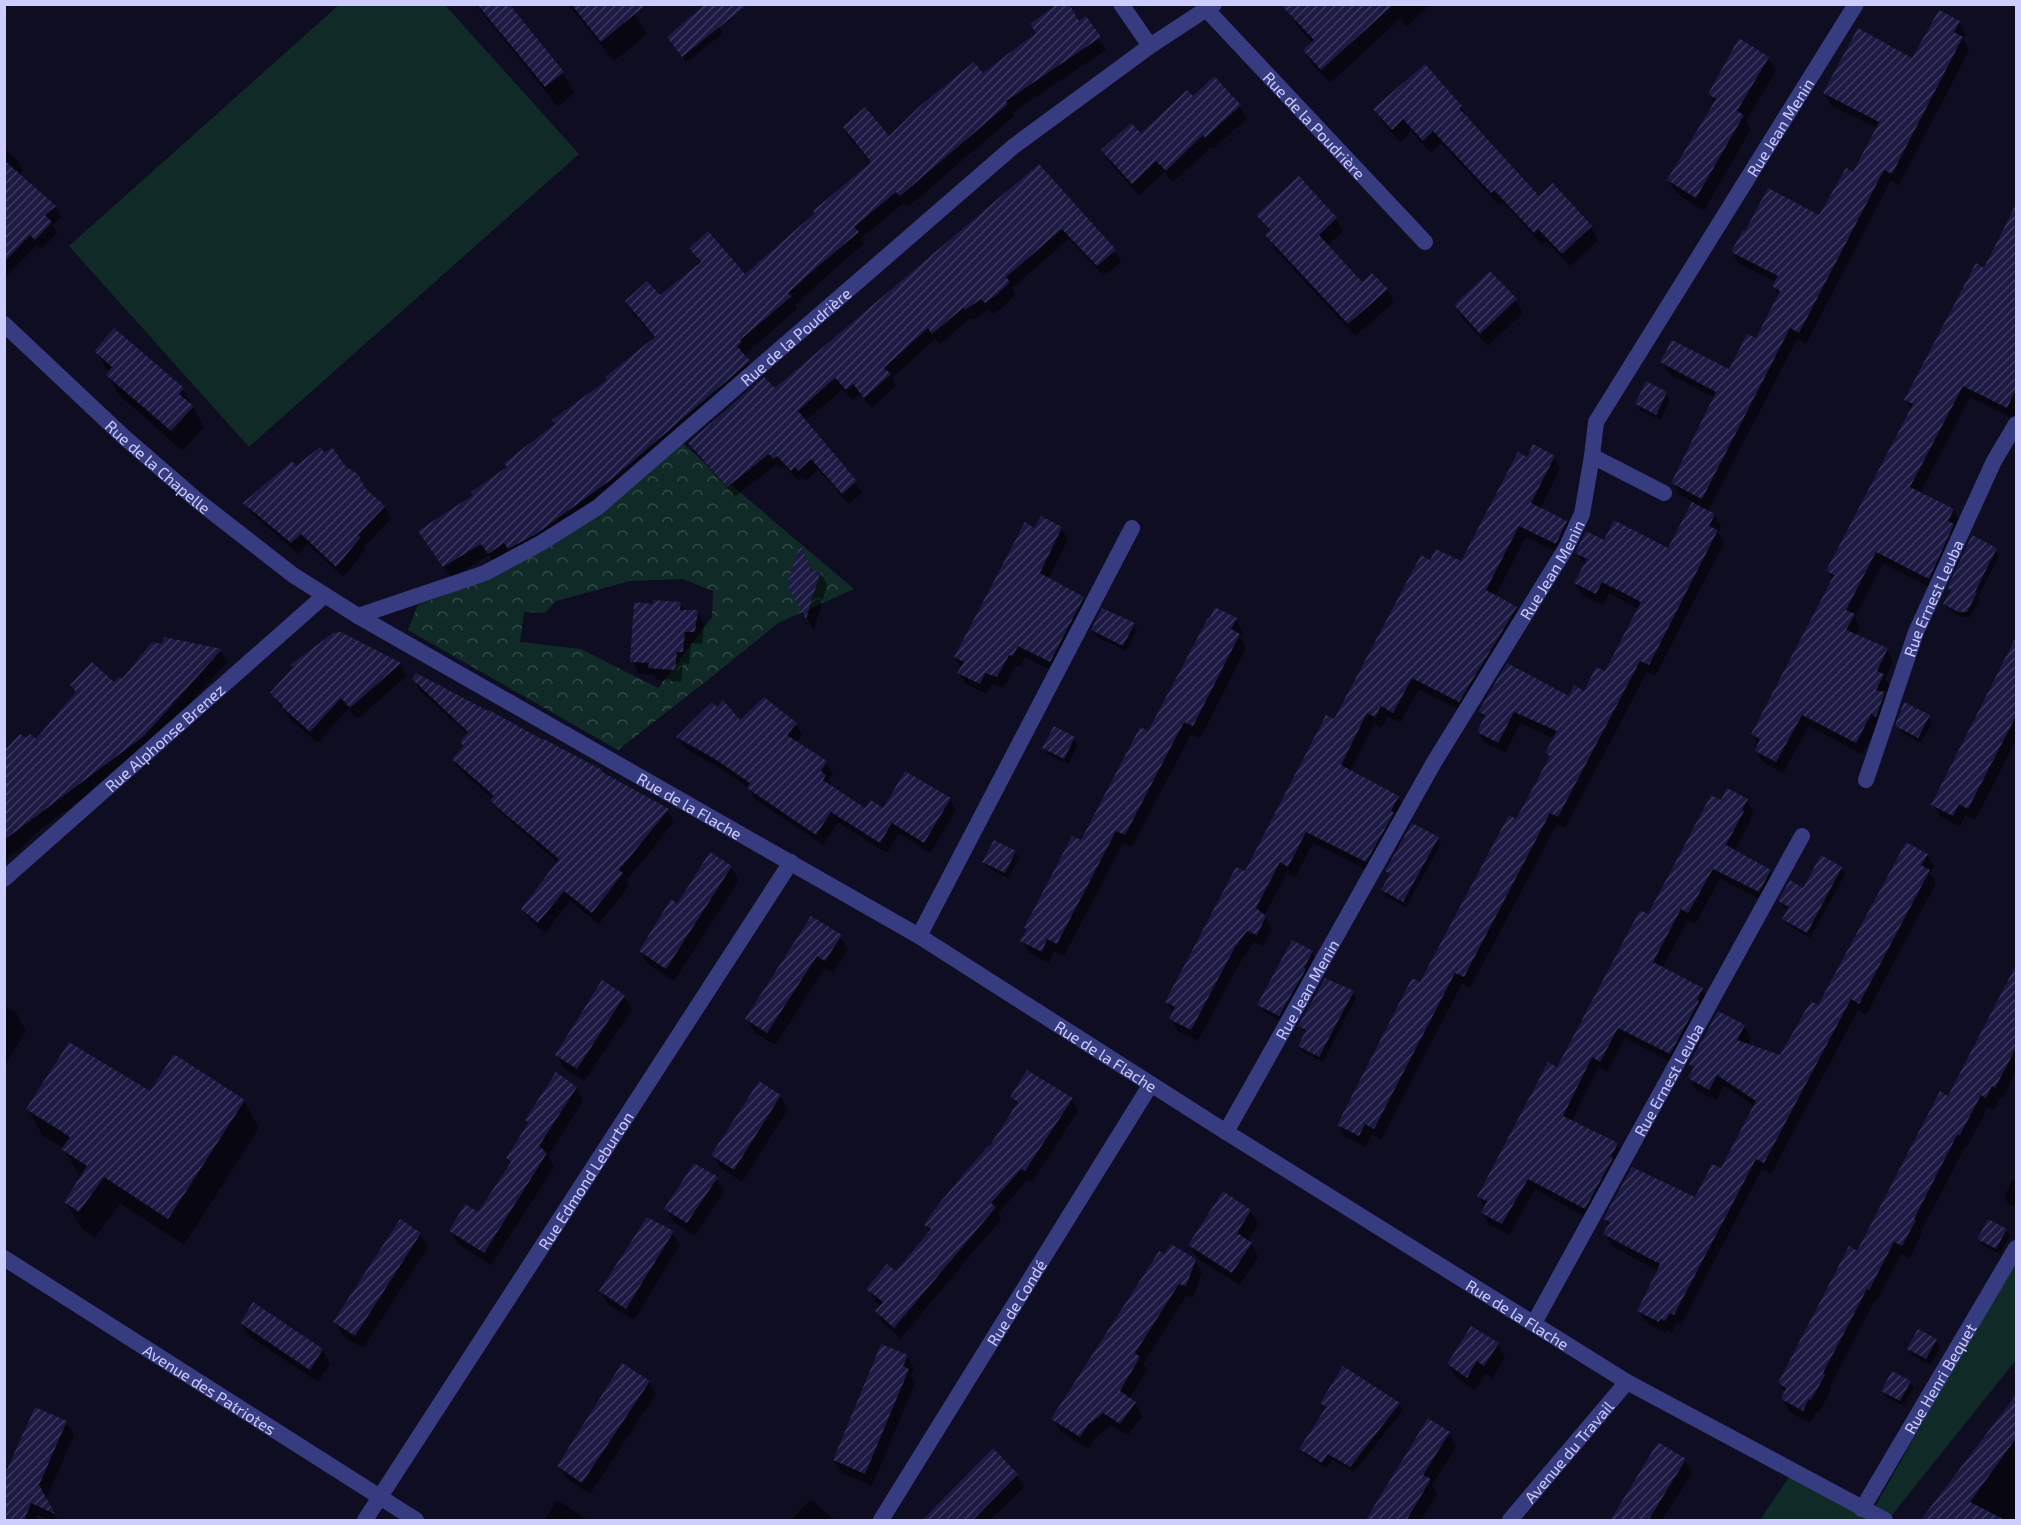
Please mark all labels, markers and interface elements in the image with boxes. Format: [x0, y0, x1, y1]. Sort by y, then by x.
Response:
street label: Rue de la Poudrière [1260, 67, 1370, 182]
street label: Rue Jean Menin [1742, 74, 1817, 179]
street label: Rue de la Poudrière [736, 283, 854, 389]
street label: Rue de la Chapelle [102, 415, 215, 517]
street label: Rue Jean Menin [1515, 517, 1587, 623]
street label: Rue Ernest Leuba [1899, 536, 1966, 659]
street label: Rue Alphonse Brenez [100, 679, 228, 795]
street label: Rue de la Flache [634, 768, 746, 843]
street label: Rue Jean Menin [1271, 936, 1342, 1042]
street label: Rue de la Flache [1052, 1016, 1161, 1095]
street label: Rue Ernest Leuba [1629, 1020, 1707, 1139]
street label: Rue Edmond Leburton [534, 1108, 637, 1253]
street label: Rue de Condé [982, 1256, 1050, 1349]
street label: Rue de la Flache [1463, 1275, 1573, 1353]
street label: Rue Henri Bequet [1899, 1319, 1979, 1437]
street label: Avenue des Patriotes [140, 1340, 280, 1438]
street label: Avenue du Travail [1520, 1396, 1617, 1506]

